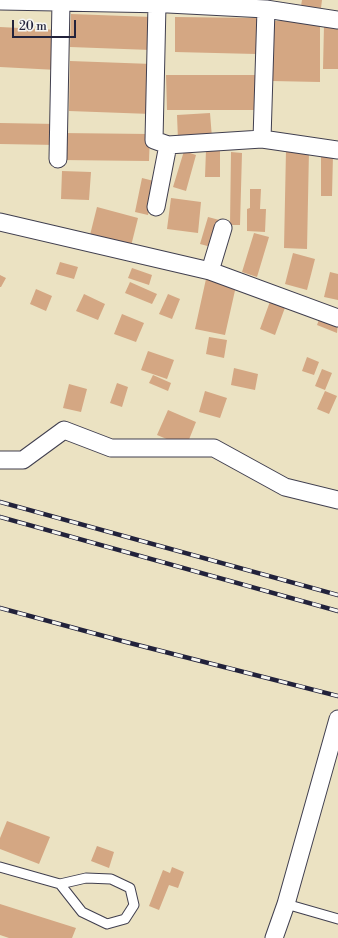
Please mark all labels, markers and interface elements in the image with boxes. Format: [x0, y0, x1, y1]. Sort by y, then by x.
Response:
scale bar [14, 12, 78, 38]
text: 20 m [19, 19, 47, 34]

